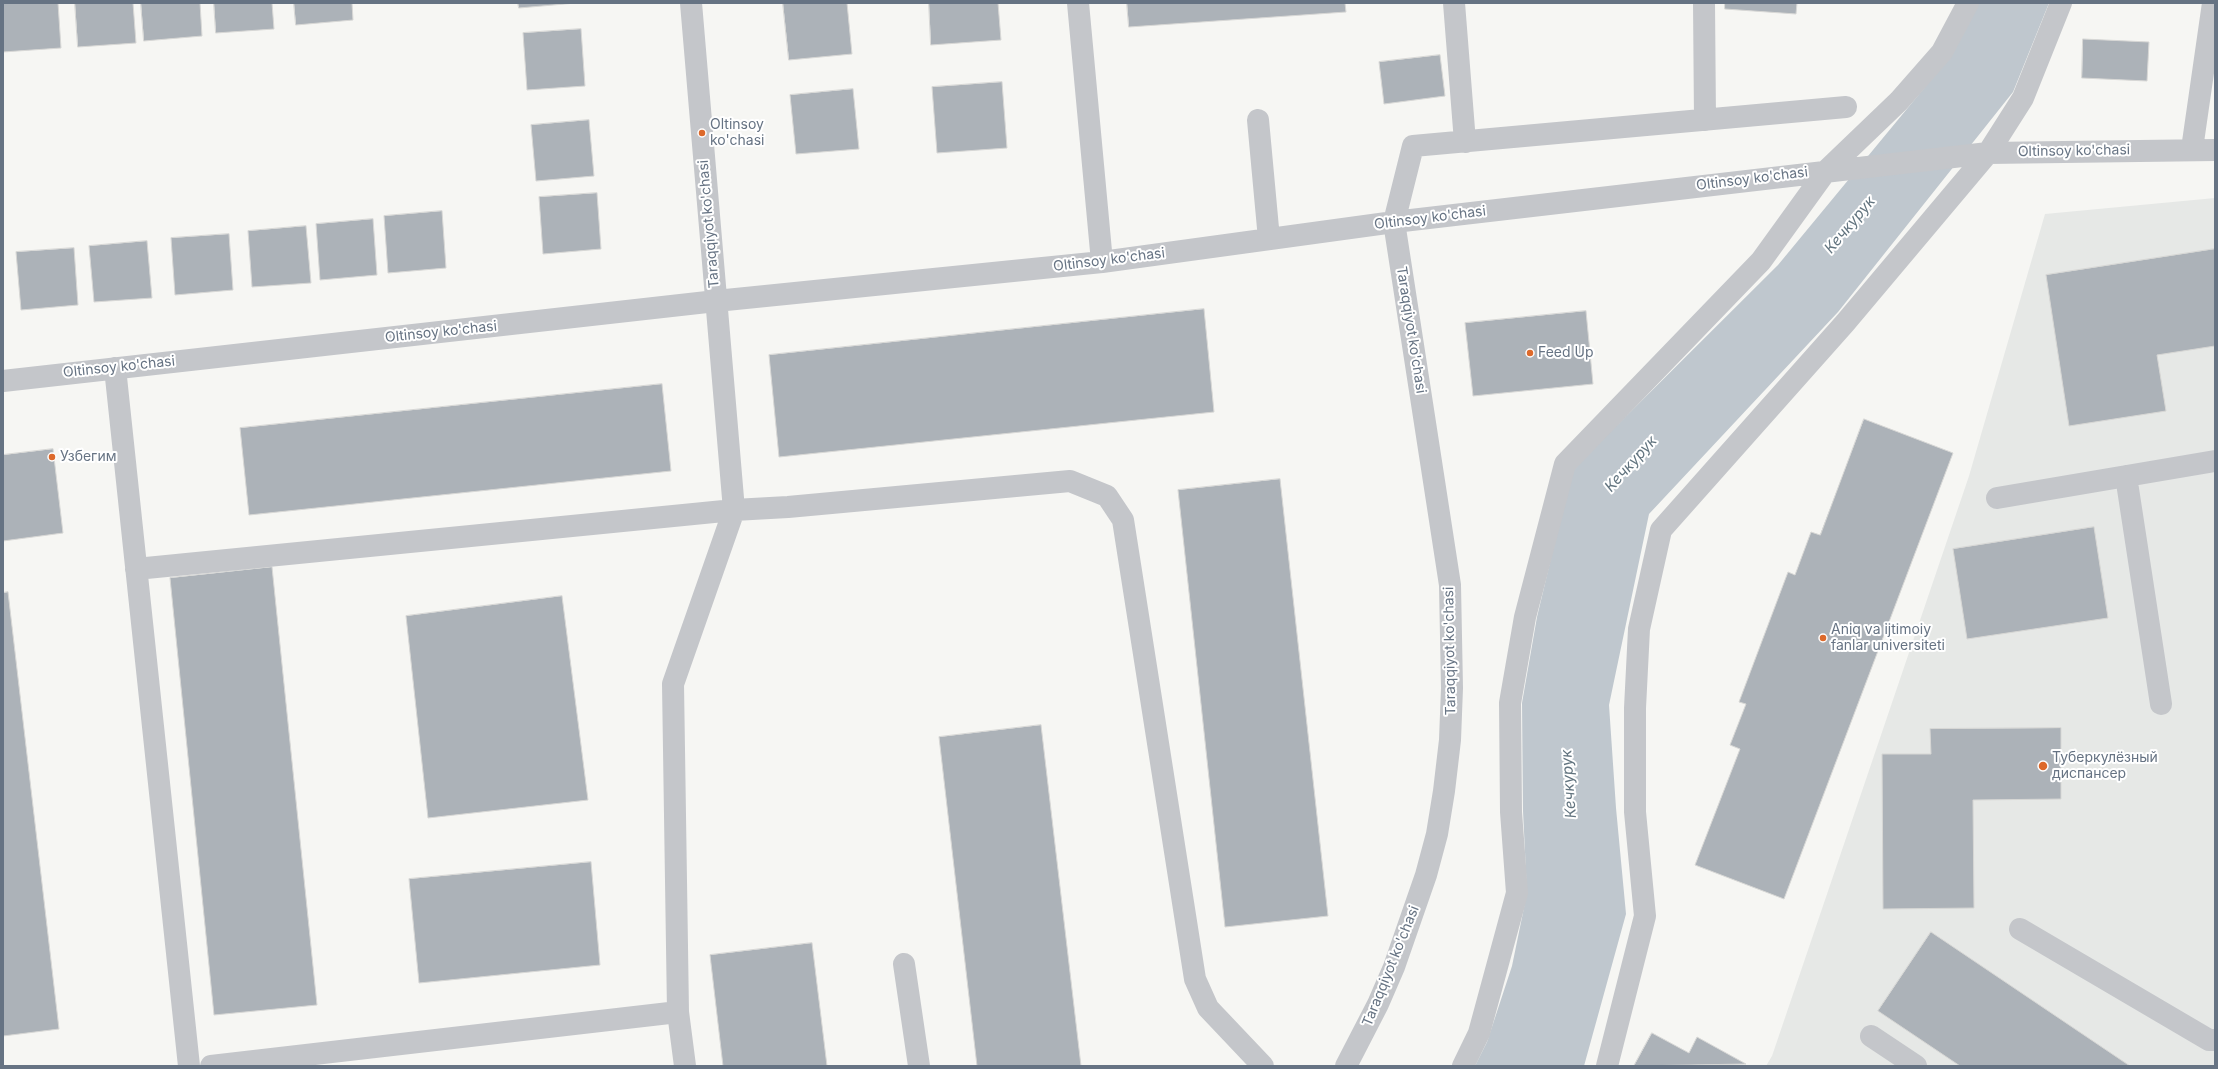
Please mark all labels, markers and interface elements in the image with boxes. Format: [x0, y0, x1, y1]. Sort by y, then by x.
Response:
place label: Oltinsoy ko'chasi [710, 117, 764, 150]
marker: Oltinsoy ko'chasi [697, 128, 707, 138]
street label: Oltinsoy ko'chasi [2018, 142, 2130, 160]
street label: Taraqqiyot ko'chasi [695, 159, 723, 289]
street label: Oltinsoy ko'chasi [1695, 164, 1809, 194]
water label: Кечкурук [1821, 193, 1879, 257]
street label: Oltinsoy ko'chasi [1373, 203, 1487, 233]
street label: Oltinsoy ko'chasi [1052, 245, 1166, 275]
street label: Taraqqiyot ko'chasi [1393, 265, 1429, 395]
street label: Oltinsoy ko'chasi [384, 318, 498, 346]
place label: Feed Up [1538, 345, 1594, 361]
marker: Feed Up [1525, 348, 1535, 358]
street label: Oltinsoy ko'chasi [62, 353, 176, 381]
water label: Кечкурук [1601, 432, 1661, 496]
place label: Узбегим [60, 449, 116, 465]
marker: Узбегим [47, 452, 57, 462]
street label: Taraqqiyot ko'chasi [1440, 587, 1460, 715]
place label: Aniq va ijtimoiy fanlar universiteti [1831, 622, 1945, 654]
marker: Aniq va ijtimoiy fanlar universiteti [1818, 633, 1828, 643]
water label: Кечкурук [1558, 749, 1580, 819]
place label: Туберкулёзный диспансер [2052, 750, 2158, 782]
marker: Туберкулёзный диспансер [2037, 760, 2049, 772]
street label: Taraqqiyot ko'chasi [1359, 903, 1423, 1029]

